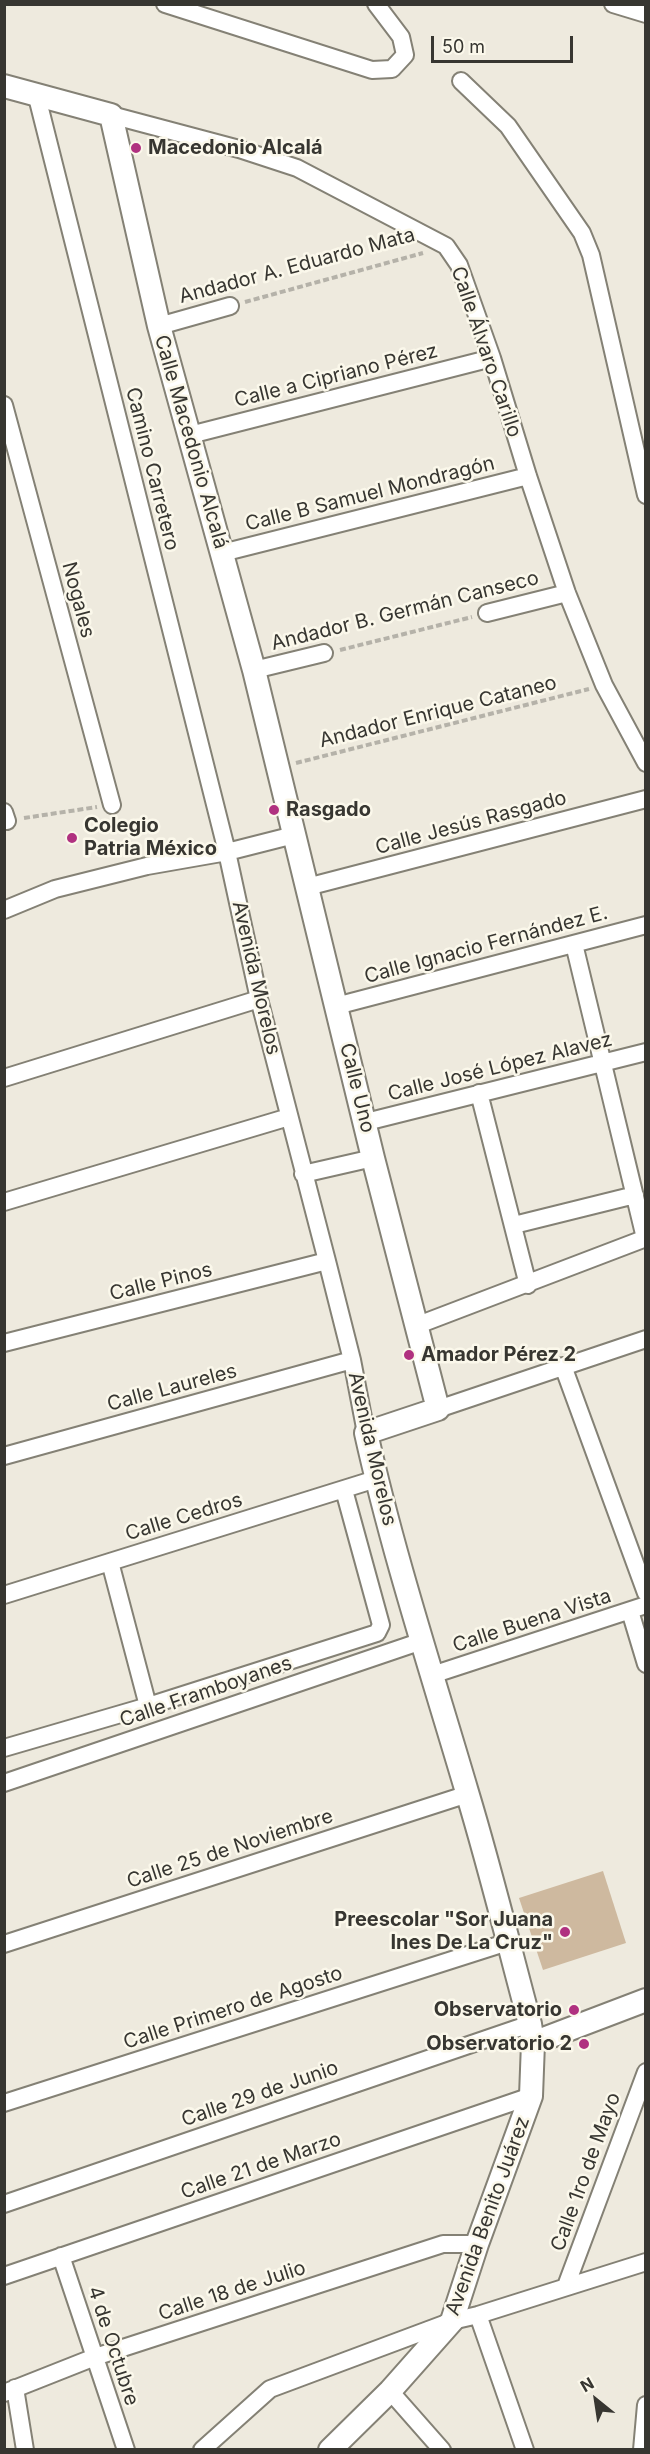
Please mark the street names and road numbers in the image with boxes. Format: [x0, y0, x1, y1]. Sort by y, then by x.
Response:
street label: Andador A. Eduardo Mata [176, 223, 418, 309]
street label: Calle Álvaro Carillo [446, 263, 526, 441]
street label: Calle Macedonio Alcalá [149, 332, 233, 552]
street label: Calle a Cipriano Pérez [232, 339, 440, 413]
street label: Camino Carretero [120, 385, 184, 553]
street label: Calle B Samuel Mondragón [243, 451, 497, 537]
street label: Nogales [56, 559, 100, 641]
street label: Andador B. Germán Canseco [269, 566, 541, 656]
street label: Andador Enrique Cataneo [317, 671, 559, 753]
street label: Calle Jesús Rasgado [373, 786, 569, 860]
street label: Avenida Morelos [227, 899, 285, 1057]
street label: Calle Ignacio Fernández E. [362, 901, 610, 989]
street label: Calle José López Alavez [385, 1027, 615, 1107]
street label: Calle Uno [334, 1041, 380, 1135]
street label: Calle Pinos [107, 1258, 215, 1306]
street label: Calle Laureles [105, 1359, 239, 1417]
street label: Avenida Morelos [343, 1370, 401, 1528]
street label: Calle Cedros [123, 1488, 245, 1546]
street label: Calle Buena Vista [450, 1584, 614, 1658]
street label: Calle Framboyanes [117, 1651, 295, 1733]
street label: Calle 25 de Noviembre [124, 1804, 336, 1894]
street label: Calle Primero de Agosto [121, 1961, 345, 2055]
street label: Calle 29 de Junio [178, 2056, 342, 2132]
street label: Calle 1ro de Mayo [546, 2089, 626, 2255]
street label: Avenida Benito Juárez [441, 2113, 535, 2319]
street label: Calle 21 de Marzo [178, 2127, 344, 2205]
street label: Calle 18 de Julio [155, 2256, 309, 2326]
street label: 4 de Octubre [82, 2283, 144, 2409]

